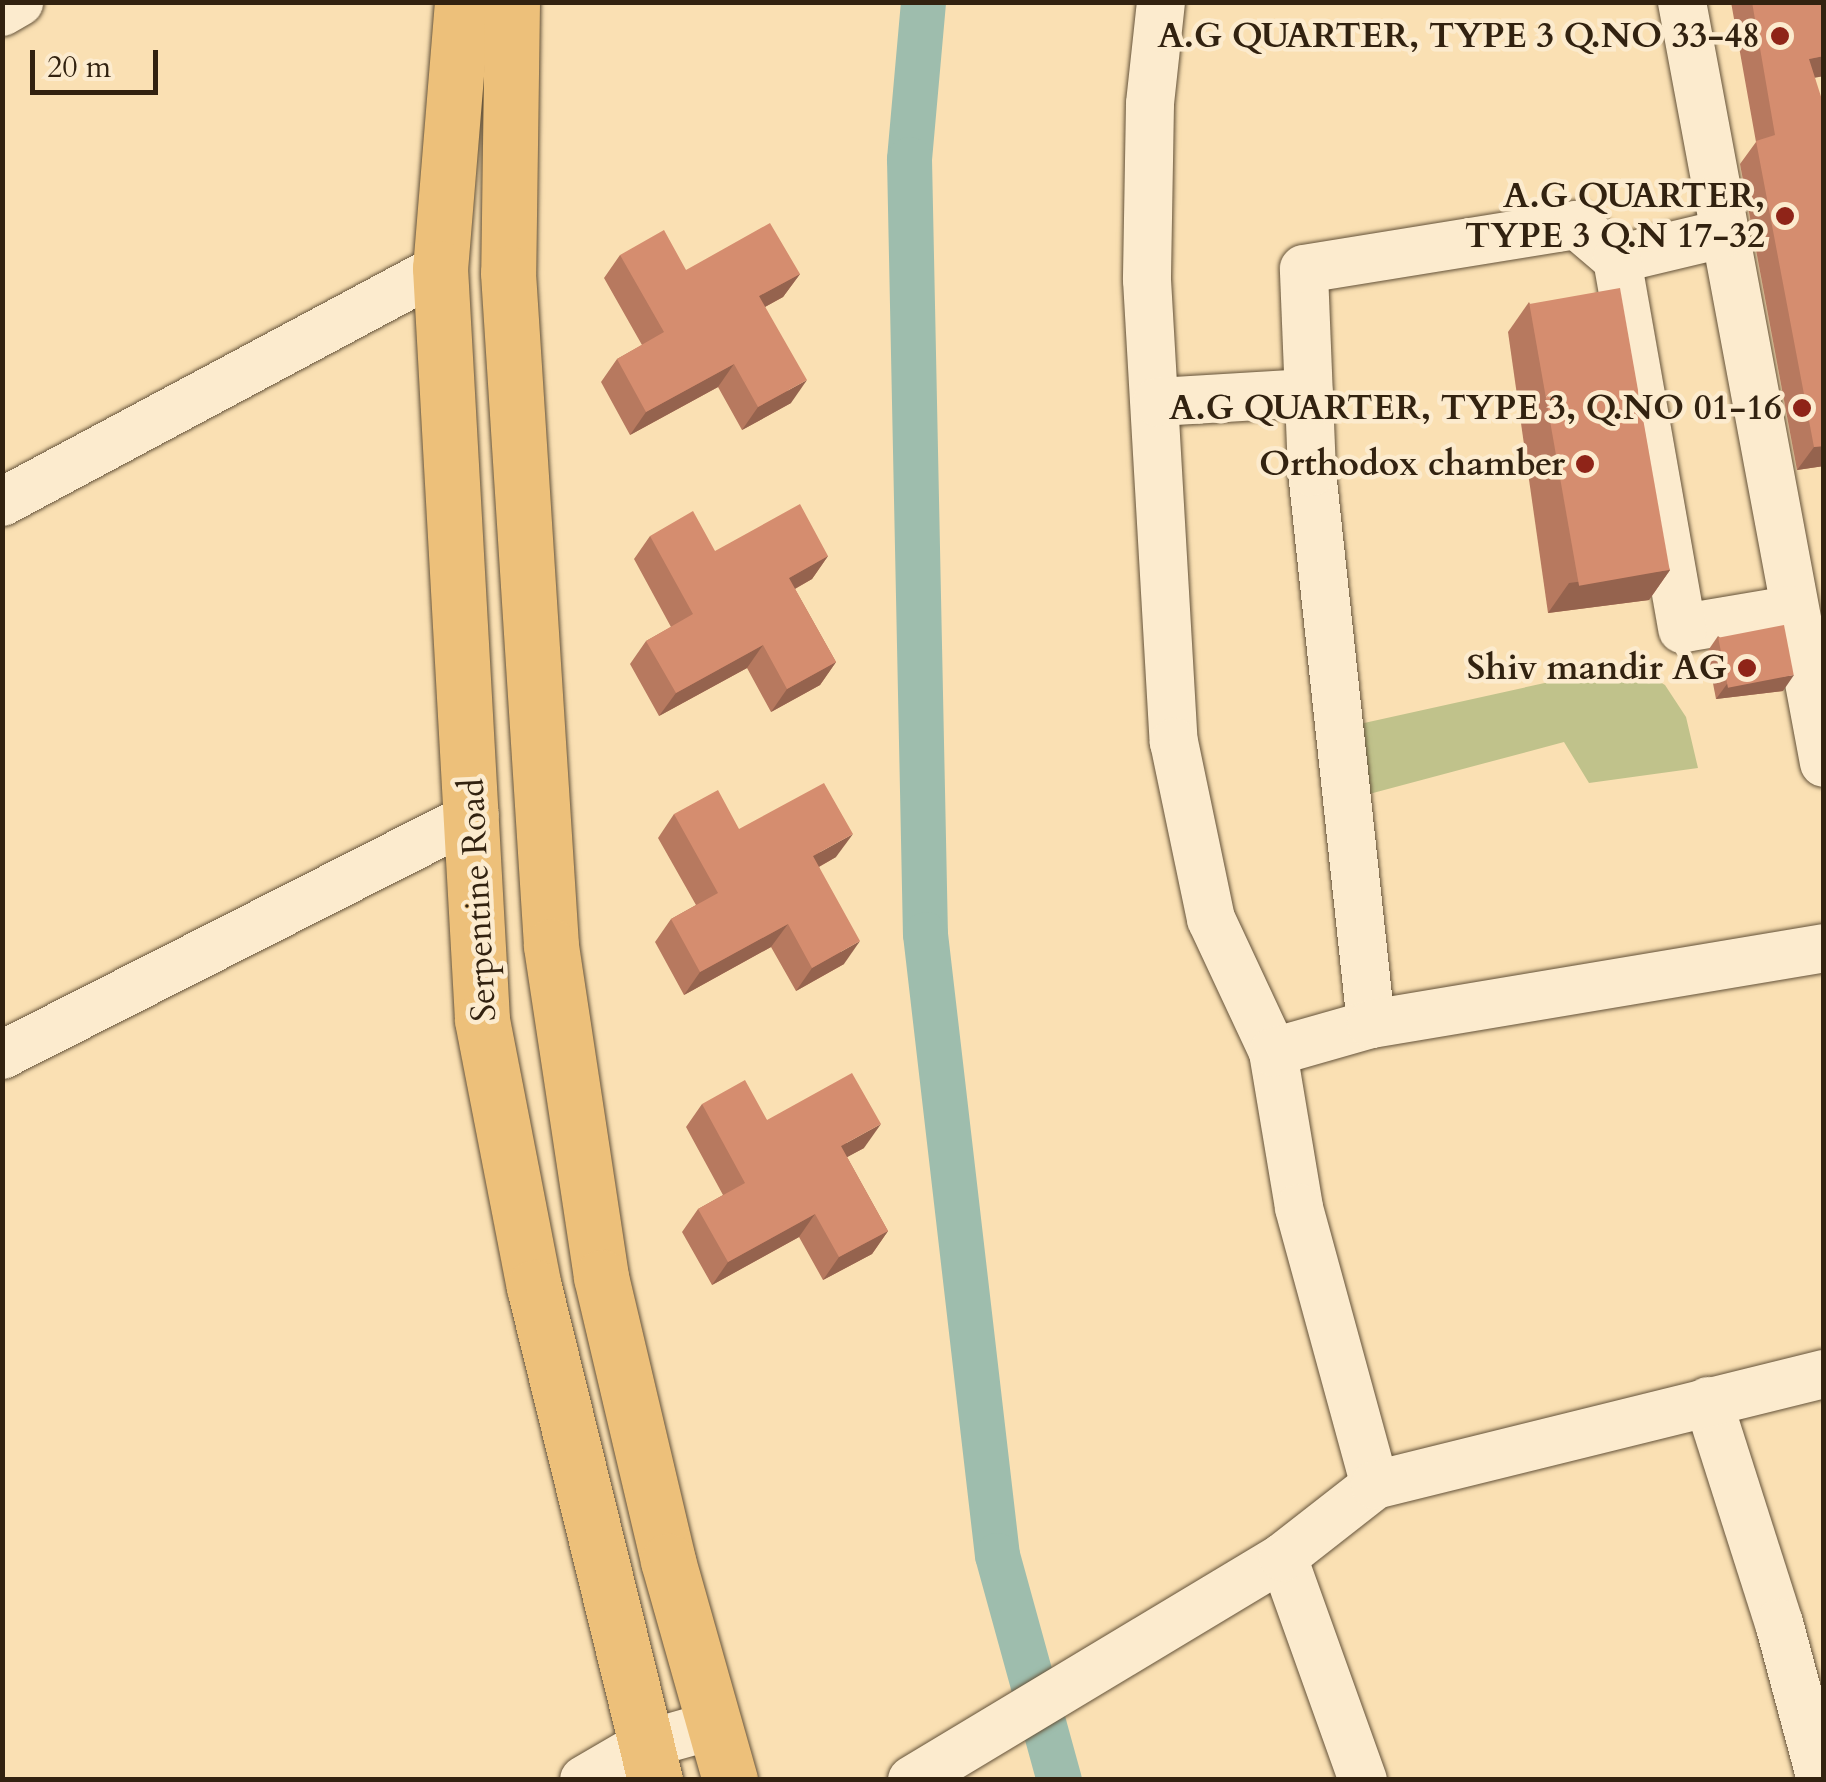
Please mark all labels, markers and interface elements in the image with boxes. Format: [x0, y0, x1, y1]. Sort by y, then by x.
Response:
place label: A.G QUARTER, TYPE 3 Q.NO 33-48 [1157, 15, 1760, 57]
marker: A.G QUARTER, TYPE 3 Q.NO 33-48 [1769, 25, 1791, 47]
scale bar [35, 30, 162, 92]
text: 20 m [47, 47, 111, 88]
place label: A.G QUARTER, TYPE 3 Q.N 17-32 [1465, 175, 1765, 257]
marker: A.G QUARTER, TYPE 3 Q.N 17-32 [1774, 205, 1796, 227]
place label: A.G QUARTER, TYPE 3, Q.NO 01-16 [1169, 387, 1782, 429]
marker: A.G QUARTER, TYPE 3, Q.NO 01-16 [1791, 397, 1813, 419]
place label: Orthodox chamber [1259, 443, 1565, 485]
marker: Orthodox chamber [1574, 453, 1596, 475]
place label: Shiv mandir AG [1467, 647, 1727, 689]
marker: Shiv mandir AG [1736, 657, 1758, 679]
street label: Serpentine Road [451, 777, 505, 1023]

